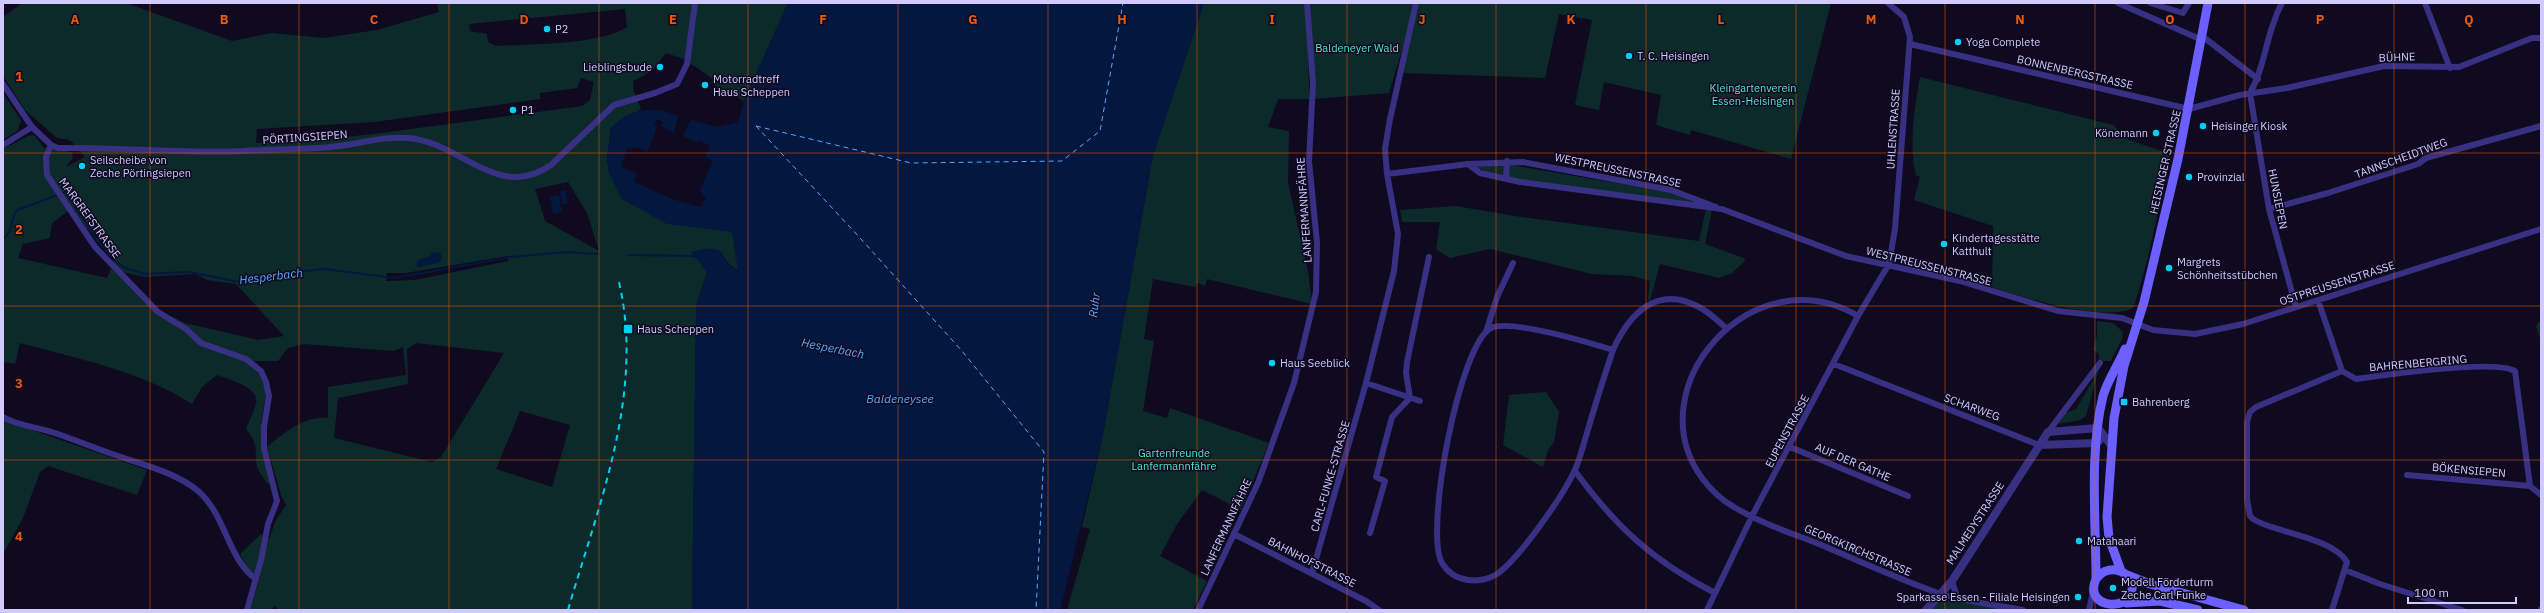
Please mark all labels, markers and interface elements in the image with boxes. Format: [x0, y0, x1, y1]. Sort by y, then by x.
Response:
text: A [71, 11, 80, 28]
text: B [220, 11, 229, 28]
text: C [370, 11, 379, 28]
text: D [519, 11, 529, 28]
text: E [669, 11, 677, 28]
text: F [819, 11, 827, 28]
text: G [968, 11, 978, 28]
text: H [1117, 11, 1127, 28]
text: I [1269, 11, 1275, 28]
text: J [1418, 11, 1426, 28]
text: K [1566, 11, 1576, 28]
text: L [1718, 11, 1725, 28]
text: M [1866, 11, 1876, 28]
text: N [2015, 11, 2025, 28]
text: O [2165, 11, 2175, 28]
text: P [2316, 11, 2325, 28]
text: Q [2464, 11, 2474, 28]
place label: P2 [555, 22, 568, 36]
marker: P2 [542, 24, 552, 34]
place label: Yoga Complete [1966, 35, 2040, 49]
marker: Yoga Complete [1953, 37, 1963, 47]
park label: Baldeneyer Wald [1315, 41, 1399, 55]
place label: T. C. Heisingen [1637, 49, 1709, 63]
street label: BÜHNE [2378, 49, 2416, 65]
marker: T. C. Heisingen [1624, 51, 1634, 61]
street label: BONNENBERGSTRASSE [2016, 52, 2134, 92]
place label: Lieblingsbude [583, 60, 652, 74]
marker: Lieblingsbude [655, 62, 665, 72]
text: 1 [15, 68, 23, 85]
place label: Motorradtreff Haus Scheppen [713, 72, 790, 99]
marker: Motorradtreff Haus Scheppen [700, 80, 710, 90]
park label: Kleingartenverein Essen-Heisingen [1709, 81, 1797, 108]
street label: UHLENSTRASSE [1883, 88, 1903, 170]
place label: P1 [521, 103, 535, 117]
marker: P1 [508, 105, 518, 115]
street label: HEISINGER STRASSE [2146, 109, 2184, 215]
place label: Heisinger Kiosk [2211, 119, 2288, 133]
marker: Heisinger Kiosk [2198, 121, 2208, 131]
place label: Könemann [2095, 126, 2148, 140]
street label: PÖRTINGSIEPEN [262, 127, 348, 147]
marker: Könemann [2151, 128, 2161, 138]
street label: TANNSCHEIDTWEG [2353, 135, 2449, 181]
street label: WESTPREUSSENSTRASSE [1553, 150, 1683, 190]
place label: Seilscheibe von Zeche Pörtingsiepen [90, 153, 191, 180]
street label: LANFERMANNFÄHRE [1293, 157, 1315, 263]
marker: Seilscheibe von Zeche Pörtingsiepen [77, 161, 87, 171]
street label: HUNSIEPEN [2265, 168, 2291, 230]
place label: Provinzial [2197, 170, 2245, 184]
marker: Provinzial [2184, 172, 2194, 182]
street label: MARGREFSTRASSE [56, 175, 124, 261]
text: 2 [15, 221, 23, 238]
place label: Kindertagesstätte Katthult [1952, 231, 2040, 258]
marker: Kindertagesstätte Katthult [1939, 239, 1949, 249]
street label: WESTPREUSSENSTRASSE [1865, 244, 1993, 288]
place label: Margrets Schönheitsstübchen [2177, 255, 2278, 282]
street label: OSTPREUSSENSTRASSE [2278, 258, 2396, 308]
marker: Margrets Schönheitsstübchen [2164, 263, 2174, 273]
water label: Hesperbach [238, 265, 304, 287]
water label: Ruhr [1085, 291, 1103, 318]
place label: Haus Scheppen [637, 322, 714, 336]
marker: Haus Scheppen [622, 323, 634, 335]
water label: Hesperbach [800, 335, 866, 361]
street label: BAHRENBERGRING [2368, 352, 2468, 374]
place label: Haus Seeblick [1280, 356, 1350, 370]
marker: Haus Seeblick [1267, 358, 1277, 368]
text: 3 [15, 375, 23, 392]
street label: SCHARWEG [1942, 390, 2002, 424]
water label: Baldeneysee [866, 391, 934, 406]
street label: EUPENSTRASSE [1762, 392, 1812, 470]
place label: Bahrenberg [2132, 395, 2190, 409]
marker: Bahrenberg [2119, 397, 2129, 407]
street label: CARL-FUNKE-STRASSE [1307, 419, 1353, 533]
street label: AUF DER GATHE [1813, 440, 1893, 484]
park label: Gartenfreunde Lanfermannfähre [1132, 446, 1216, 473]
street label: BÖKENSIEPEN [2431, 460, 2507, 480]
street label: LANFERMANNFÄHRE [1197, 476, 1255, 578]
street label: MALMEDYSTRASSE [1943, 479, 2007, 567]
street label: GEORGKIRCHSTRASSE [1802, 521, 1914, 579]
text: 4 [15, 528, 23, 545]
street label: BAHNHOFSTRASSE [1266, 534, 1358, 590]
place label: Matahaari [2087, 534, 2136, 548]
marker: Matahaari [2074, 536, 2084, 546]
place label: Modell Förderturm Zeche Carl Funke [2121, 575, 2213, 602]
scale bar [2408, 579, 2516, 605]
marker: Modell Förderturm Zeche Carl Funke [2108, 583, 2118, 593]
text: 100 m [2414, 585, 2449, 600]
place label: Sparkasse Essen - Filiale Heisingen [1896, 590, 2070, 604]
marker: Sparkasse Essen - Filiale Heisingen [2073, 592, 2083, 602]

